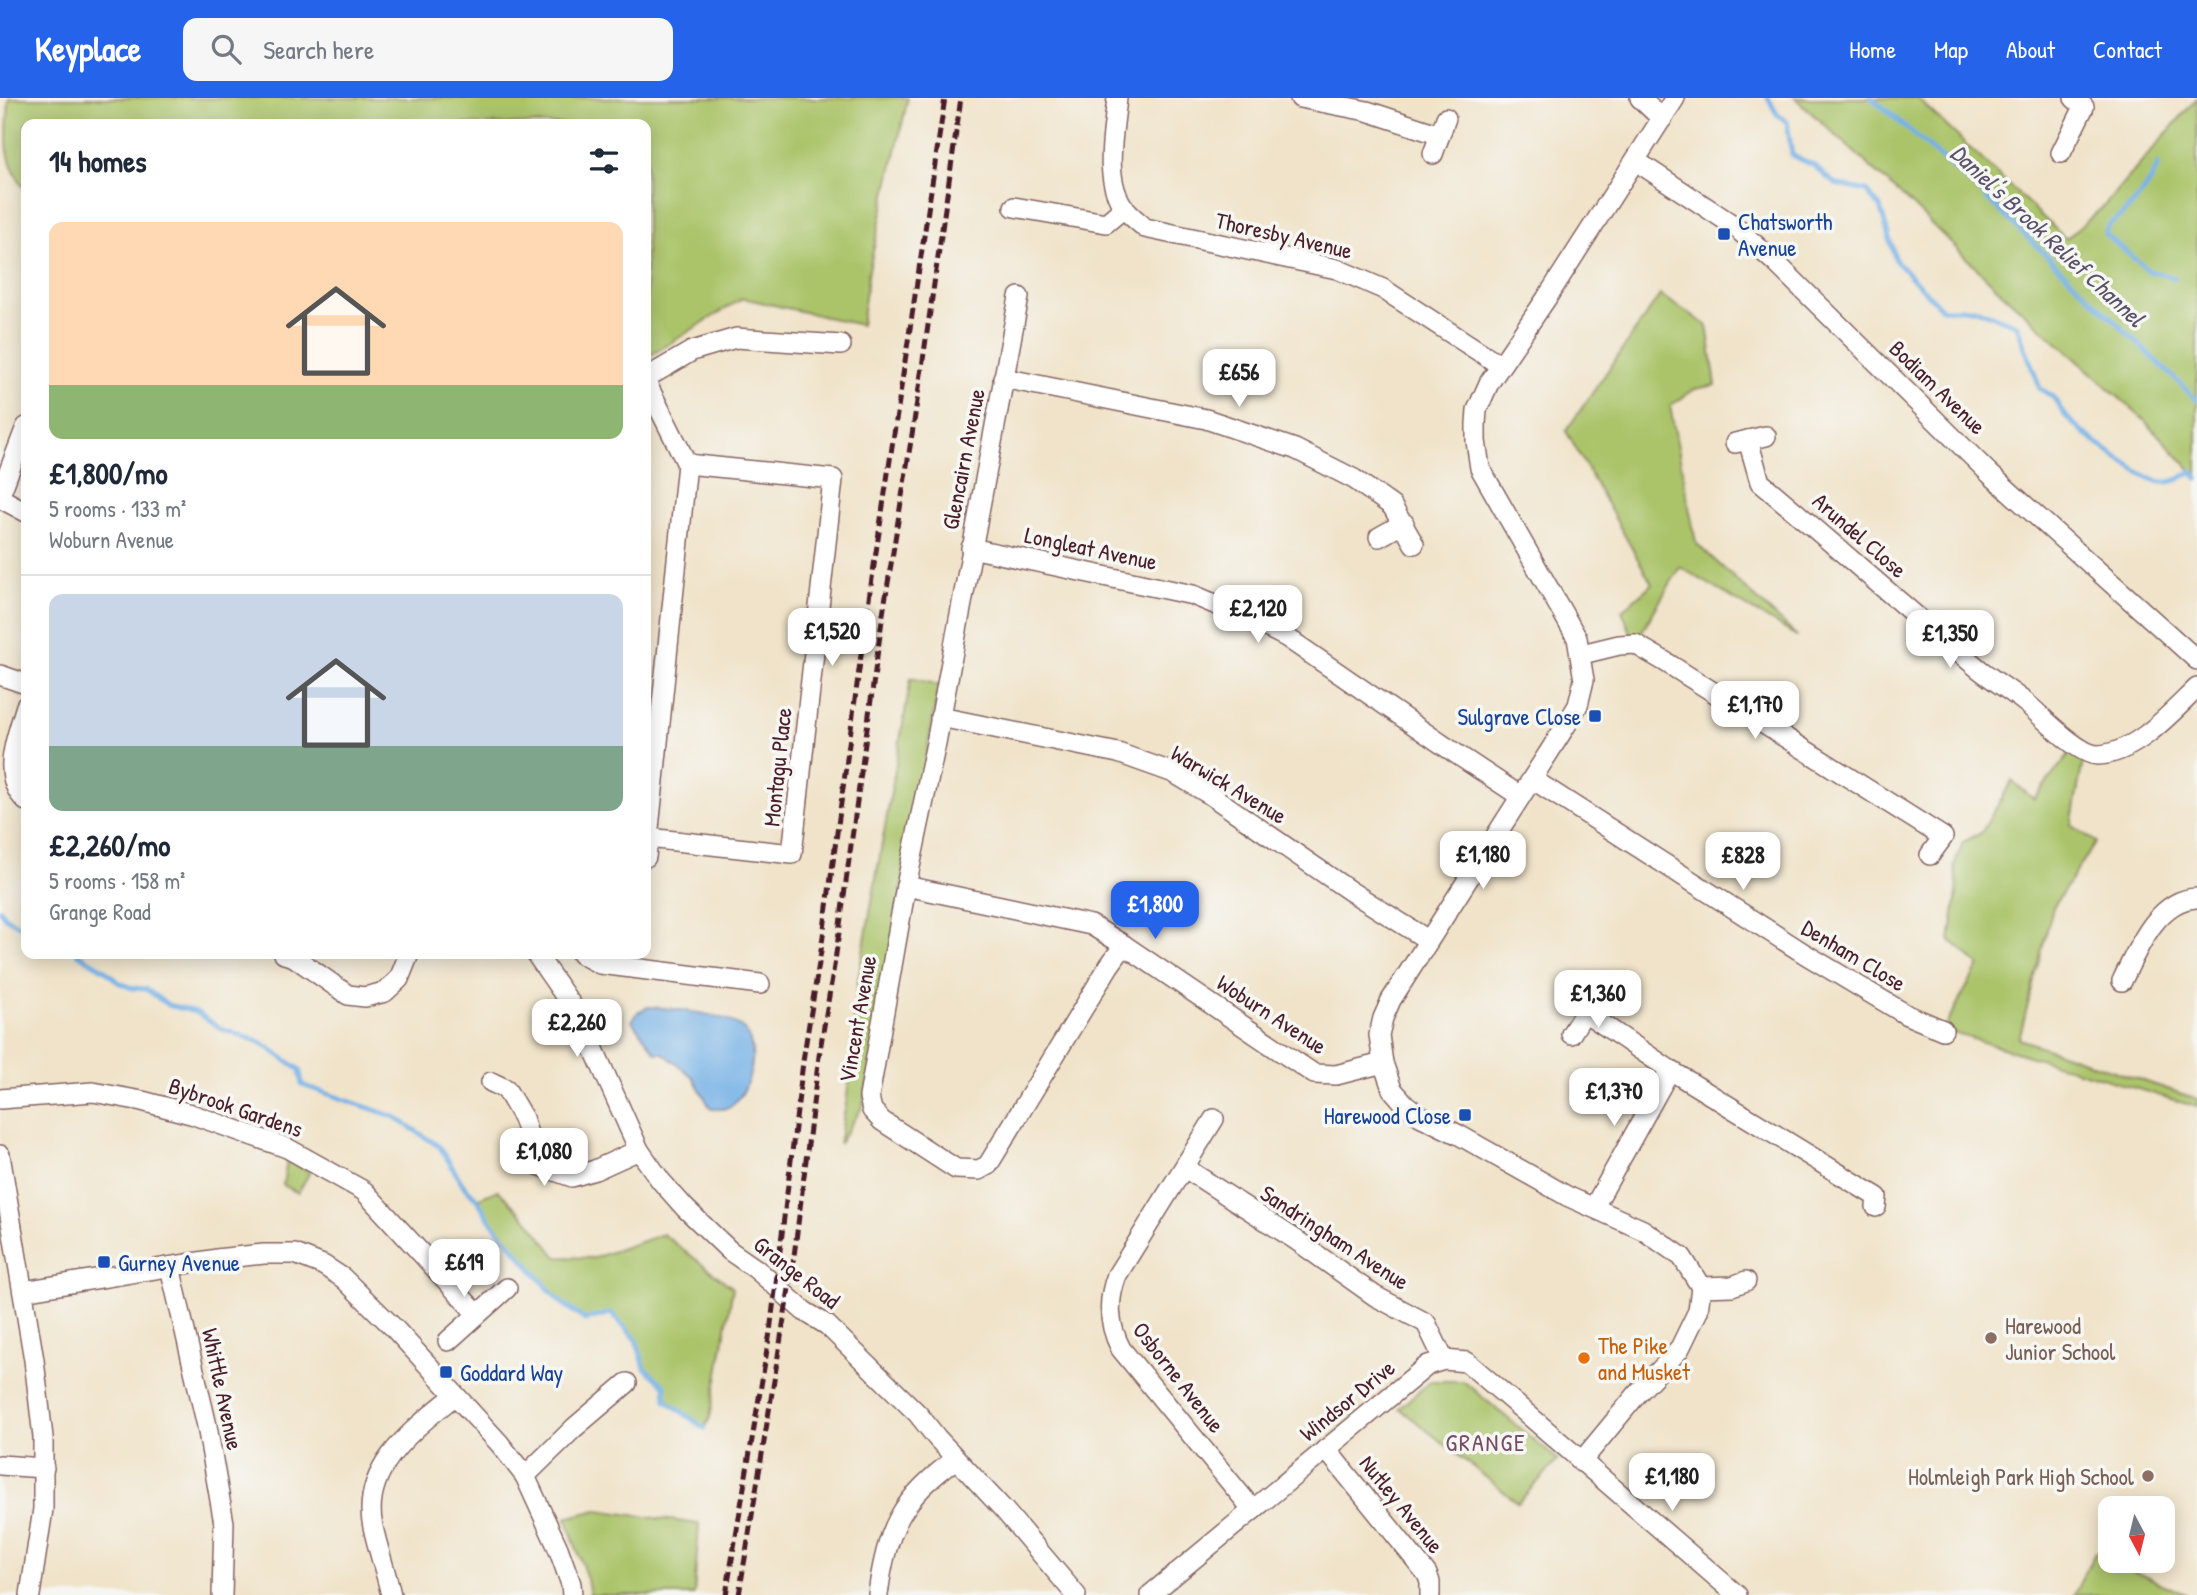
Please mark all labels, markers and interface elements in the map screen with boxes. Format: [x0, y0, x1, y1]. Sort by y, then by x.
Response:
search box [183, 18, 673, 81]
text: Keyplace [35, 27, 141, 71]
icon: search [207, 30, 245, 68]
text: Search here [263, 32, 374, 67]
text: Home [1849, 33, 1896, 65]
text: Map [1934, 33, 1968, 65]
text: About [2006, 33, 2055, 65]
text: Contact [2093, 33, 2162, 65]
water label: Daniel's Brook Relief Channel [1944, 137, 2153, 334]
text: 14 homes [49, 141, 147, 181]
icon: filters [585, 142, 623, 180]
street label: Thoresby Avenue [1213, 204, 1355, 266]
place label: Chatsworth Avenue [1738, 206, 1833, 263]
marker: Chatsworth Avenue [1716, 226, 1732, 242]
icon: home [273, 268, 399, 394]
street label: Bodiam Avenue [1883, 333, 1993, 441]
pin: £656 [1198, 350, 1280, 409]
text: £656 [1219, 356, 1259, 387]
street label: Glencairn Avenue [934, 386, 992, 532]
text: £1,800/mo [49, 453, 168, 493]
street label: Arundel Close [1806, 486, 1914, 584]
text: 5 rooms · 133 m² [49, 493, 186, 524]
street label: Longleat Avenue [1022, 519, 1160, 577]
text: Woburn Avenue [49, 524, 174, 555]
pin: £2,120 [1201, 586, 1315, 645]
text: £2,120 [1229, 592, 1287, 623]
pin: £1,520 [775, 608, 889, 668]
pin: £1,350 [1893, 610, 2007, 670]
text: £1,520 [804, 615, 860, 646]
text: £1,350 [1922, 617, 1978, 648]
icon: home [273, 640, 399, 766]
pin: £1,170 [1698, 682, 1812, 741]
text: £1,170 [1727, 688, 1783, 719]
place label: Sulgrave Close [1457, 701, 1581, 732]
street label: Montagu Place [755, 706, 799, 828]
marker: Sulgrave Close [1587, 708, 1603, 724]
street label: Warwick Avenue [1165, 737, 1293, 831]
text: £2,260/mo [49, 825, 170, 865]
pin: £1,180 [1426, 832, 1540, 891]
pin: £828 [1702, 832, 1784, 892]
text: £1,180 [1456, 838, 1510, 869]
text: £828 [1721, 839, 1765, 870]
text: 5 rooms · 158 m² [49, 865, 185, 896]
pin: £1,800 [1098, 882, 1212, 941]
text: £1,800 [1127, 888, 1183, 919]
text: Grange Road [49, 896, 151, 927]
street label: Denham Close [1796, 912, 1912, 998]
street label: Vincent Avenue [831, 953, 883, 1085]
street label: Woburn Avenue [1211, 967, 1333, 1061]
pin: £1,360 [1541, 970, 1655, 1030]
text: £1,360 [1570, 977, 1626, 1008]
pin: £2,260 [520, 1000, 634, 1059]
text: £2,260 [548, 1006, 606, 1037]
pin: £1,370 [1557, 1068, 1671, 1128]
street label: Bybrook Gardens [165, 1070, 307, 1144]
text: £1,370 [1585, 1075, 1643, 1106]
place label: Harewood Close [1324, 1100, 1451, 1131]
marker: Harewood Close [1457, 1107, 1473, 1123]
pin: £1,080 [487, 1128, 601, 1188]
text: £1,080 [516, 1135, 572, 1166]
street label: Sandringham Avenue [1255, 1177, 1415, 1297]
street label: Grange Road [747, 1228, 847, 1316]
pin: £619 [423, 1240, 505, 1299]
text: £619 [445, 1246, 483, 1277]
place label: Gurney Avenue [118, 1247, 240, 1278]
marker: Gurney Avenue [96, 1254, 112, 1270]
place label: Harewood Junior School [2005, 1310, 2116, 1367]
street label: Osborne Avenue [1126, 1315, 1232, 1439]
street label: Whittle Avenue [195, 1325, 251, 1453]
place label: The Pike and Musket [1598, 1330, 1691, 1387]
marker: Harewood Junior School [1983, 1330, 1999, 1346]
marker: The Pike and Musket [1576, 1350, 1592, 1366]
street label: Windsor Drive [1293, 1352, 1401, 1448]
place label: Goddard Way [460, 1357, 564, 1388]
marker: Goddard Way [438, 1364, 454, 1380]
district label: GRANGE [1445, 1426, 1527, 1458]
street label: Nutley Avenue [1353, 1448, 1451, 1560]
pin: £1,180 [1615, 1454, 1729, 1513]
text: £1,180 [1645, 1460, 1699, 1491]
place label: Holmleigh Park High School [1908, 1461, 2135, 1492]
marker: Holmleigh Park High School [2140, 1468, 2156, 1484]
north arrow [2098, 1496, 2175, 1573]
map controls [2098, 1496, 2175, 1573]

